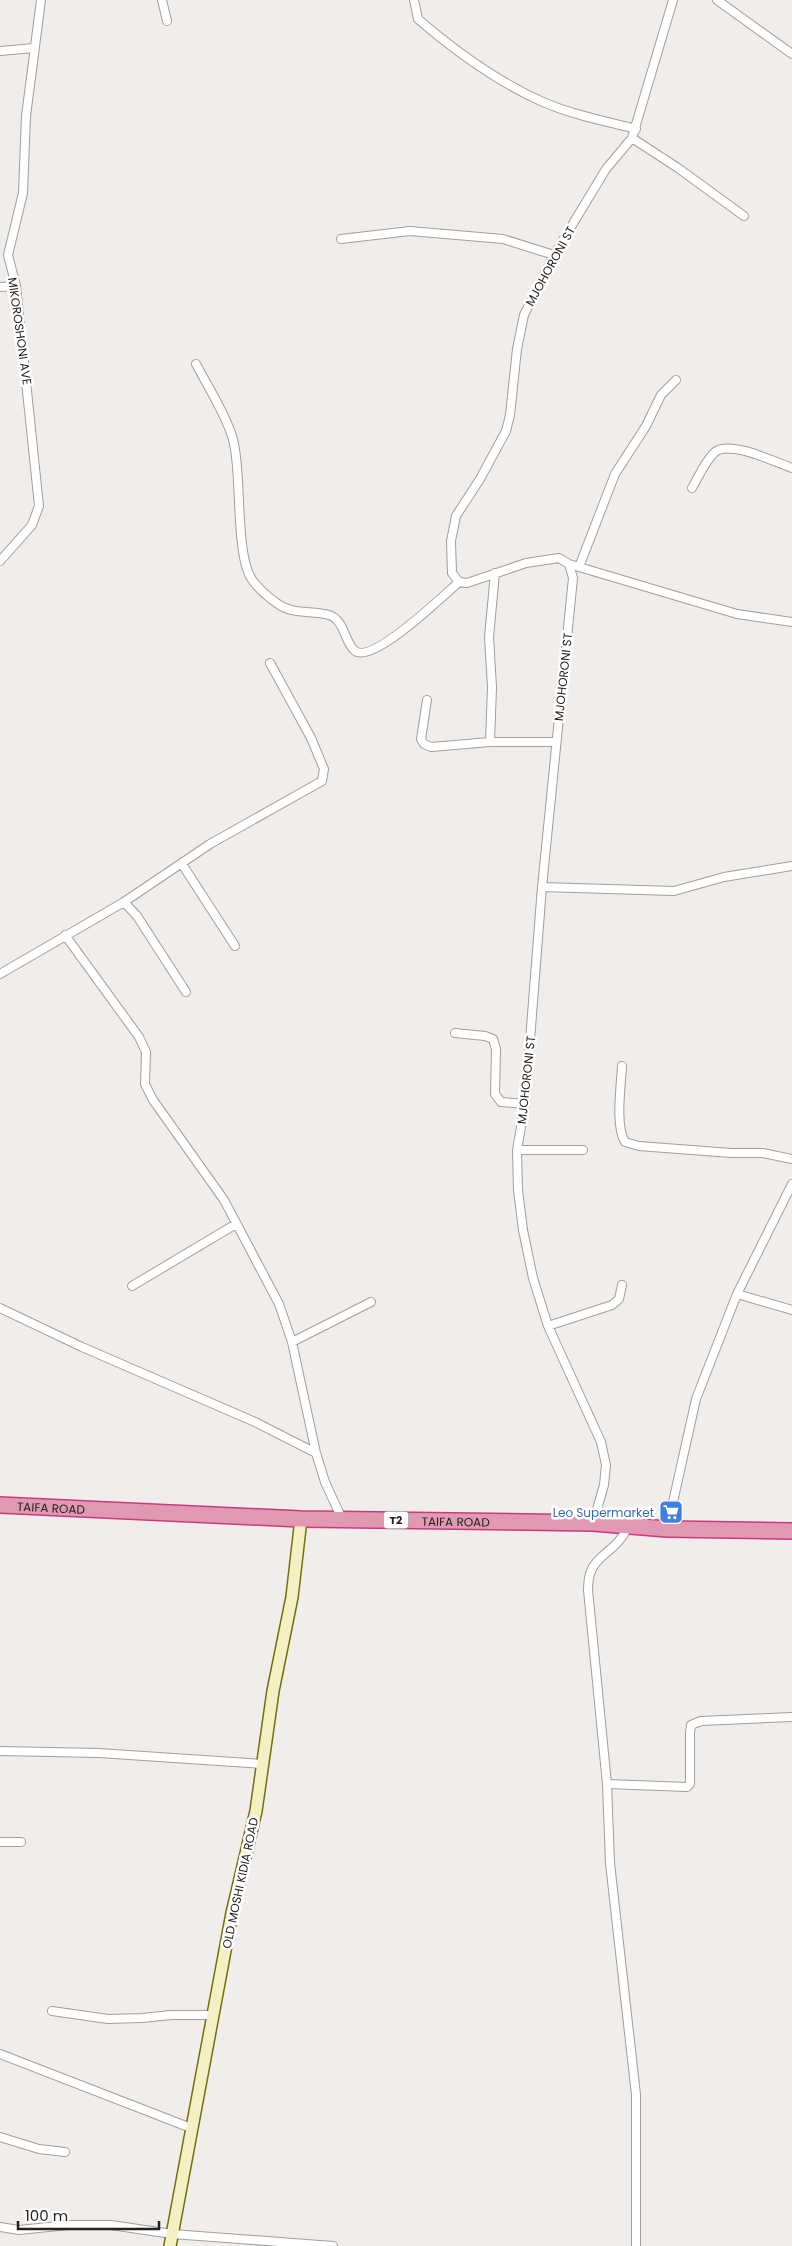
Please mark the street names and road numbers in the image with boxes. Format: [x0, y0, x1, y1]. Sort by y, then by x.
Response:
street label: MJOHORONI ST [521, 223, 579, 309]
street label: MIKOROSHONI AVE [4, 276, 36, 386]
street label: MJOHORONI ST [550, 631, 576, 722]
street label: MJOHORONI ST [513, 1034, 539, 1125]
street label: TAIFA ROAD [16, 1497, 85, 1517]
road number: T2 [384, 1512, 408, 1528]
street label: TAIFA ROAD [421, 1512, 490, 1530]
street label: OLD MOSHI KIDIA ROAD [218, 1816, 262, 1950]

